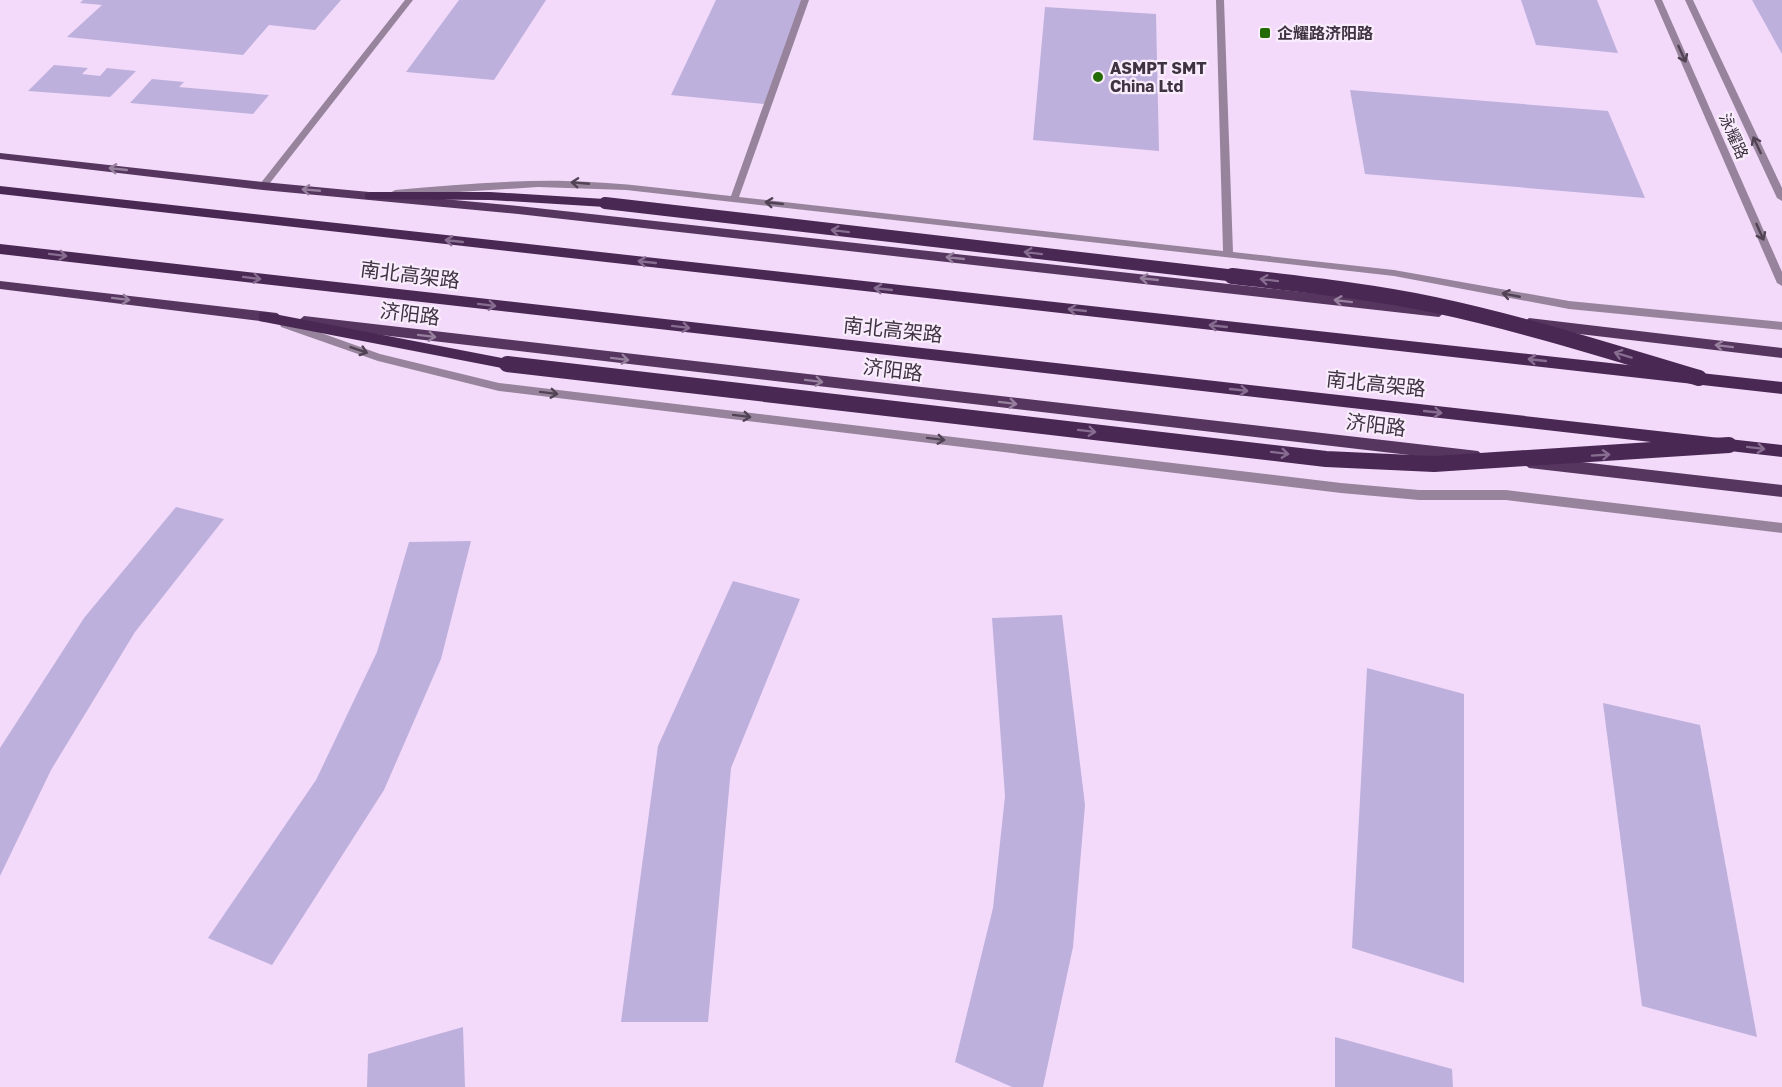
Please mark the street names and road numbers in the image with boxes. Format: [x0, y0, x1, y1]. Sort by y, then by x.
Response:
street label: 泳耀路 [1715, 110, 1753, 162]
street label: 南北高架路 [359, 256, 461, 292]
street label: 济阳路 [379, 297, 441, 329]
street label: 南北高架路 [842, 312, 944, 346]
street label: 济阳路 [862, 353, 924, 385]
street label: 南北高架路 [1325, 366, 1427, 400]
street label: 济阳路 [1345, 408, 1407, 440]

